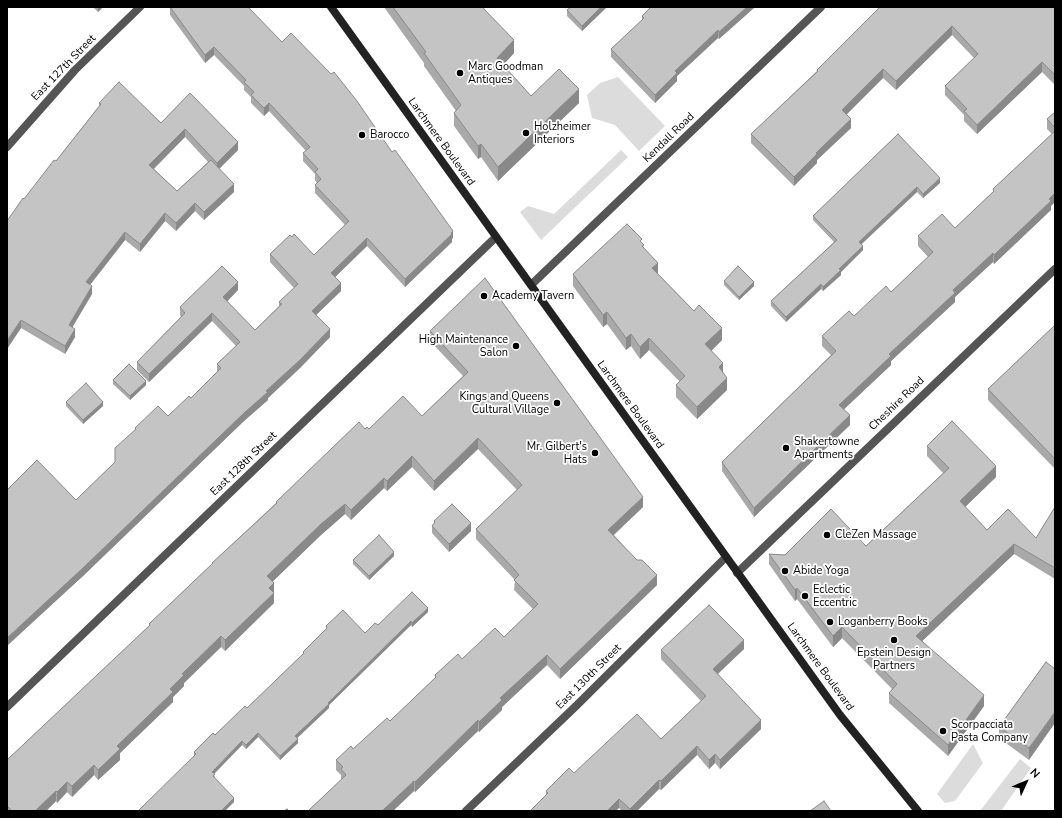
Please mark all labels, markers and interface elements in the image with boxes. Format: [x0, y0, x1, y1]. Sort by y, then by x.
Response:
street label: East 127th Street [29, 32, 99, 104]
place label: Marc Goodman Antiques [468, 60, 543, 86]
marker: Marc Goodman Antiques [455, 68, 465, 78]
street label: Larchmere Boulevard [405, 96, 477, 188]
street label: Kendall Road [641, 110, 697, 166]
place label: Holzheimer Interiors [534, 120, 591, 146]
place label: Barocco [370, 128, 409, 142]
marker: Holzheimer Interiors [521, 128, 531, 138]
marker: Barocco [357, 130, 367, 140]
place label: Academy Tavern [492, 289, 574, 303]
marker: Academy Tavern [479, 291, 489, 301]
place label: High Maintenance Salon [419, 333, 508, 359]
marker: High Maintenance Salon [511, 341, 521, 351]
street label: Larchmere Boulevard [594, 359, 666, 451]
street label: Cheshire Road [867, 374, 927, 434]
place label: Kings and Queens Cultural Village [460, 390, 549, 416]
marker: Kings and Queens Cultural Village [552, 398, 562, 408]
street label: East 128th Street [208, 429, 280, 499]
place label: Shakertowne Apartments [794, 435, 859, 461]
place label: Mr. Gilbert's Hats [527, 440, 587, 466]
marker: Shakertowne Apartments [781, 443, 791, 453]
marker: Mr. Gilbert's Hats [590, 448, 600, 458]
place label: CleZen Massage [835, 528, 917, 542]
marker: CleZen Massage [822, 530, 832, 540]
place label: Abide Yoga [793, 564, 849, 578]
marker: Abide Yoga [780, 566, 790, 576]
place label: Eclectic Eccentric [813, 583, 857, 609]
marker: Eclectic Eccentric [800, 591, 810, 601]
place label: Loganberry Books [838, 615, 928, 629]
marker: Loganberry Books [825, 617, 835, 627]
street label: Larchmere Boulevard [784, 621, 856, 713]
marker: Epstein Design Partners [889, 635, 899, 645]
street label: East 130th Street [554, 642, 624, 712]
place label: Epstein Design Partners [857, 646, 931, 672]
place label: Scorpacciata Pasta Company [951, 718, 1028, 744]
marker: Scorpacciata Pasta Company [938, 726, 948, 736]
north arrow [1006, 762, 1046, 802]
text: N [1027, 765, 1043, 781]

